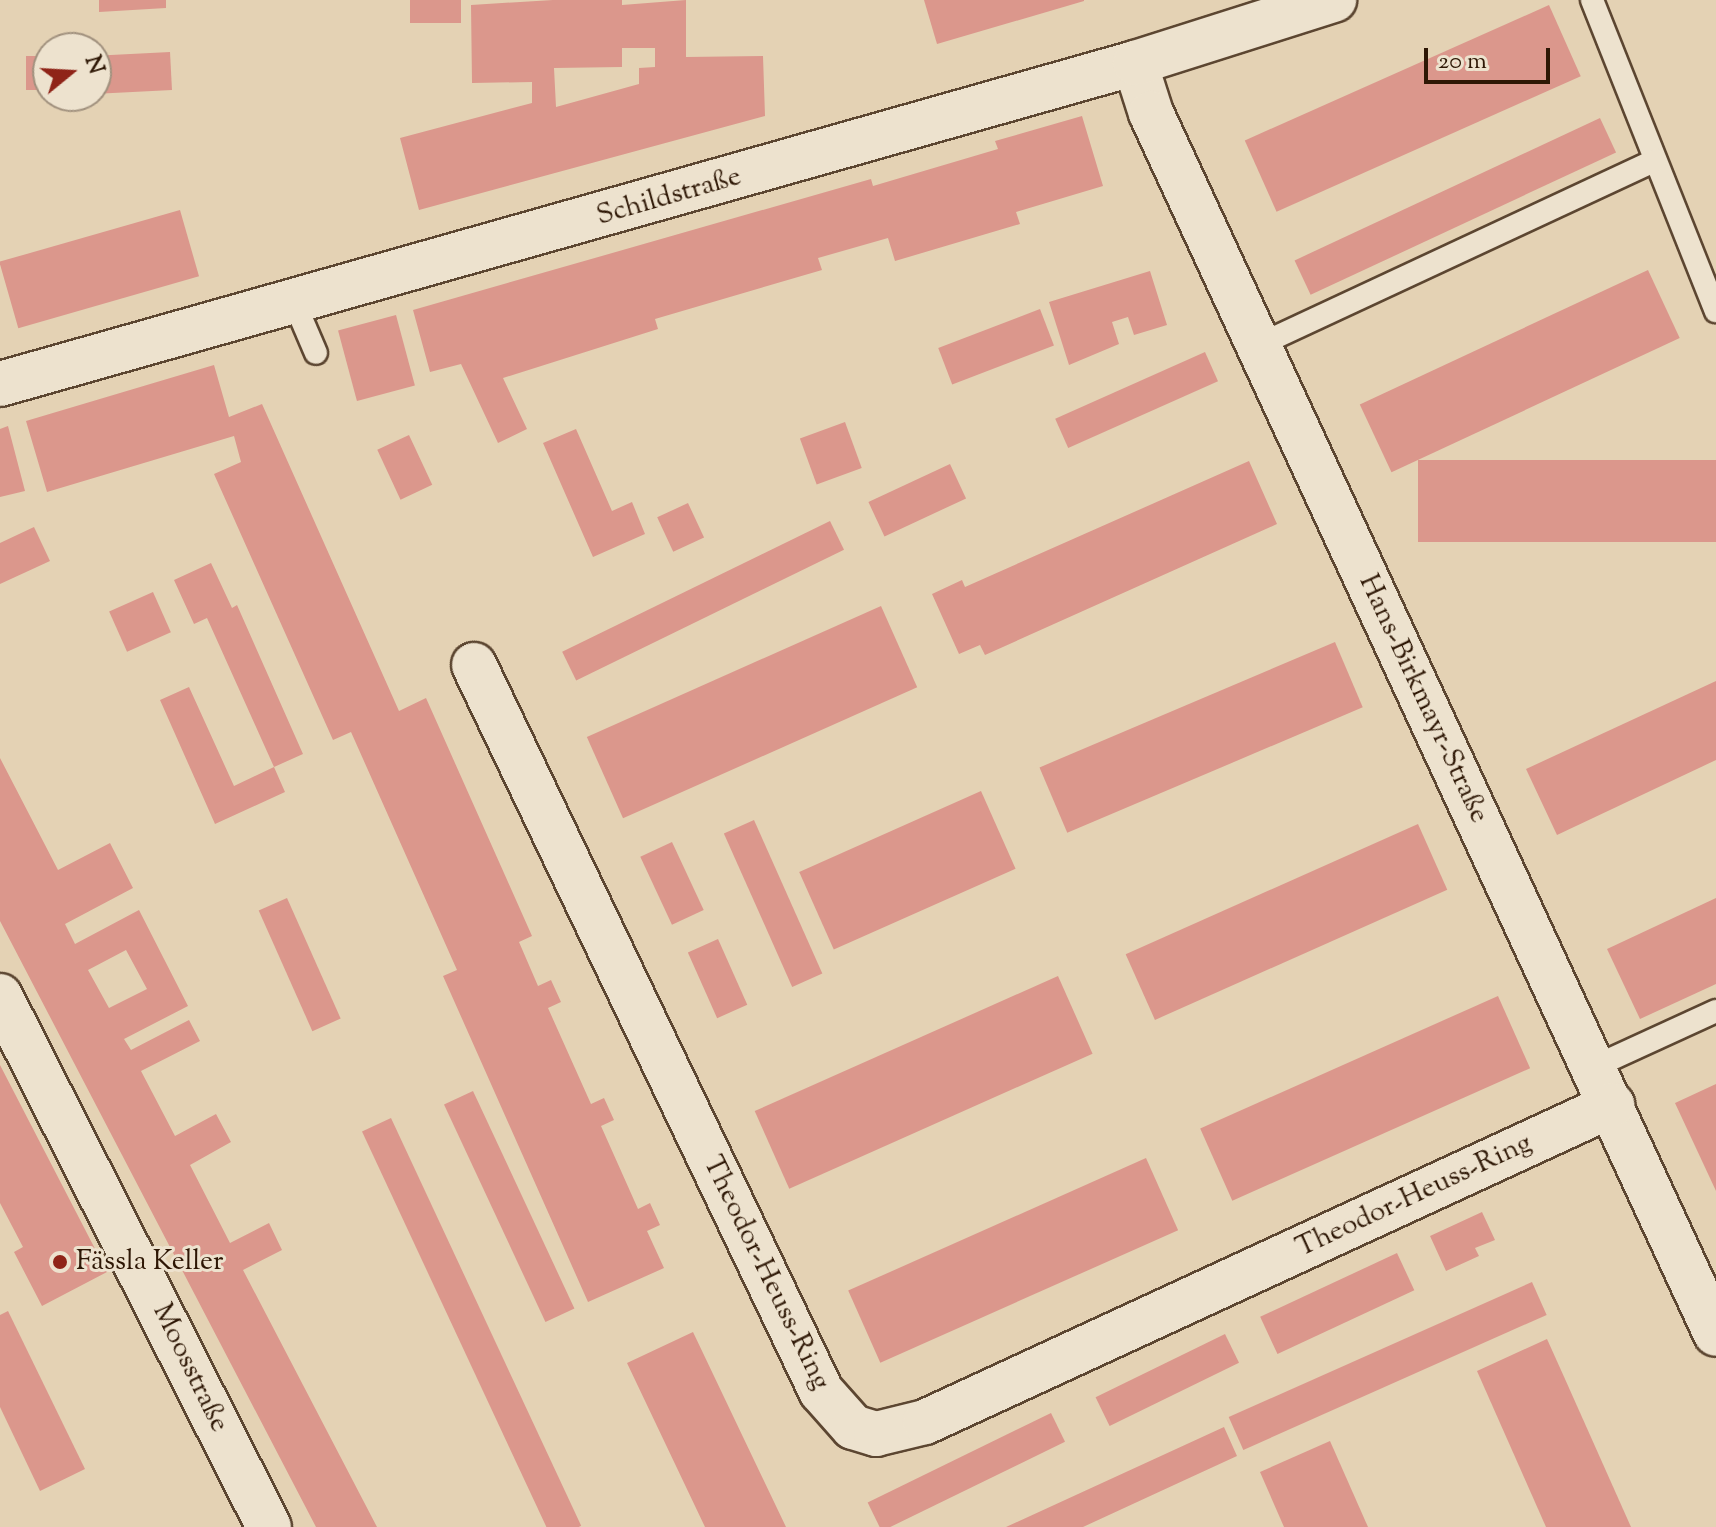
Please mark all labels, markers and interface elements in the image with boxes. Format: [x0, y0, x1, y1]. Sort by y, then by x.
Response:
north arrow [32, 32, 112, 112]
scale bar [1428, 32, 1554, 82]
text: 20 m [1438, 45, 1487, 79]
text: N [75, 52, 111, 78]
street label: Schildstraße [593, 160, 745, 234]
street label: Hans-Birkmayr-Straße [1351, 569, 1495, 829]
street label: Theodor-Heuss-Ring [1291, 1127, 1537, 1265]
street label: Theodor-Heuss-Ring [695, 1151, 837, 1395]
place label: Fässla Keller [76, 1245, 224, 1279]
marker: Fässla Keller [51, 1253, 69, 1271]
street label: Moosstraße [144, 1298, 236, 1438]

